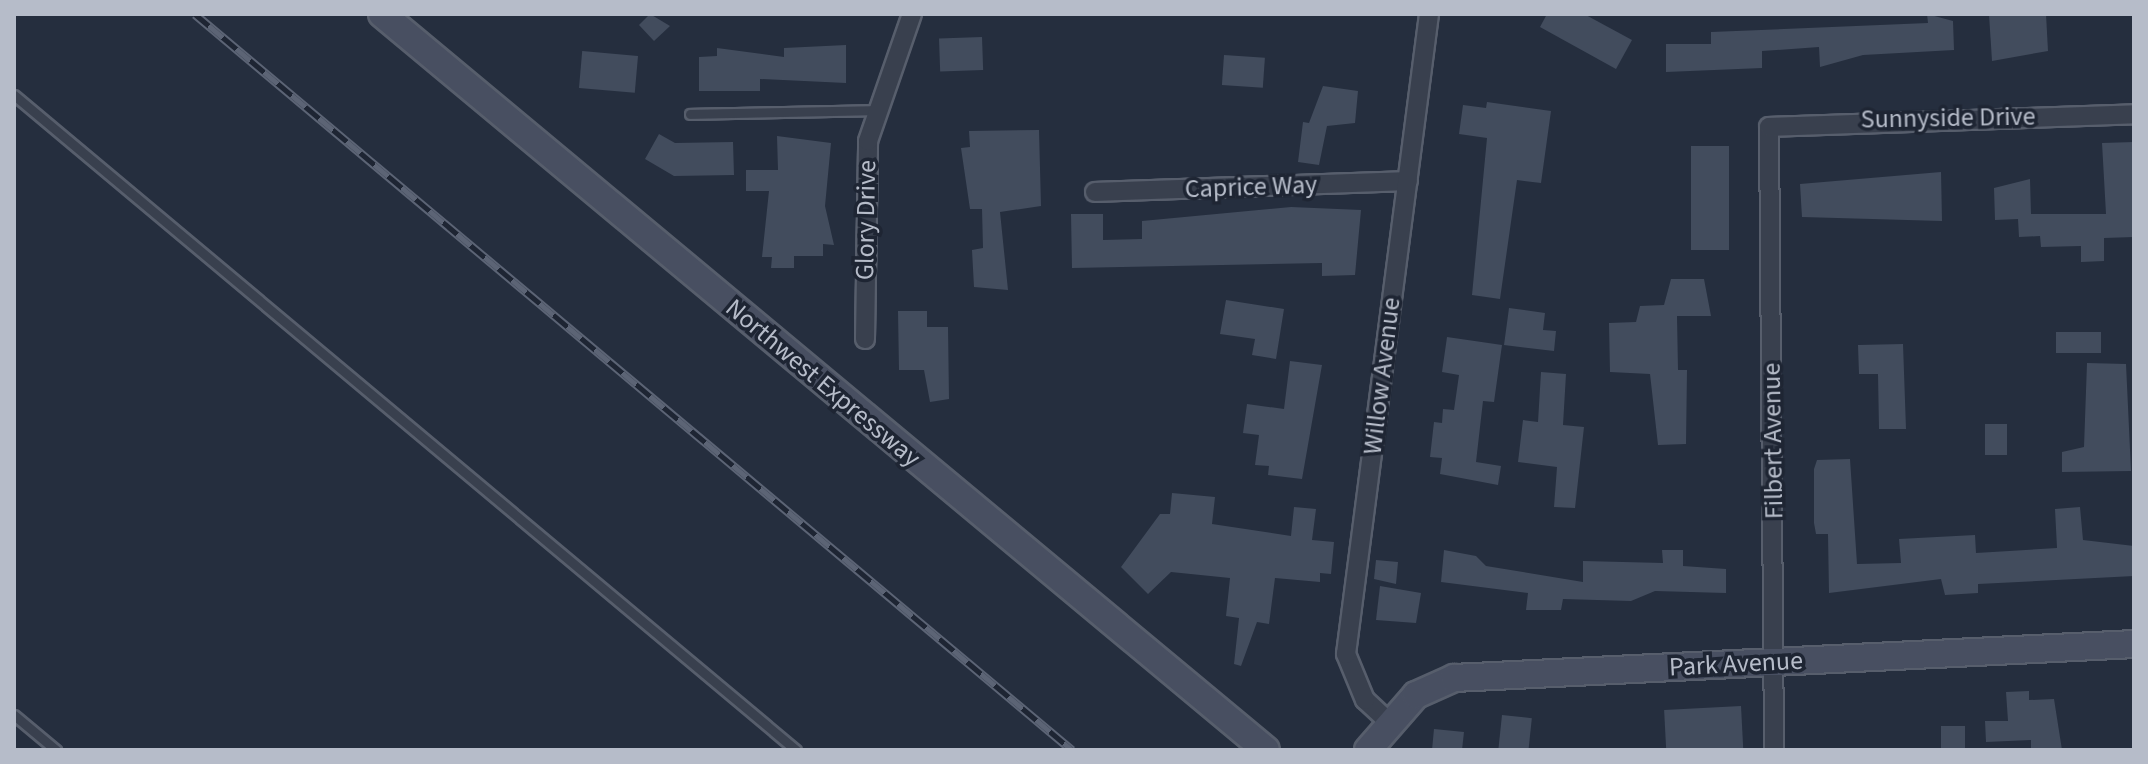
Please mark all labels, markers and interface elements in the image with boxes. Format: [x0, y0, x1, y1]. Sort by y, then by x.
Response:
street label: Sunnyside Drive [1860, 101, 2036, 135]
street label: Glory Drive [849, 160, 883, 280]
street label: Caprice Way [1184, 169, 1318, 205]
street label: Northwest Expressway [719, 292, 927, 474]
street label: Willow Avenue [1357, 296, 1407, 456]
street label: Filbert Avenue [1756, 363, 1790, 519]
street label: Park Avenue [1668, 645, 1804, 683]

